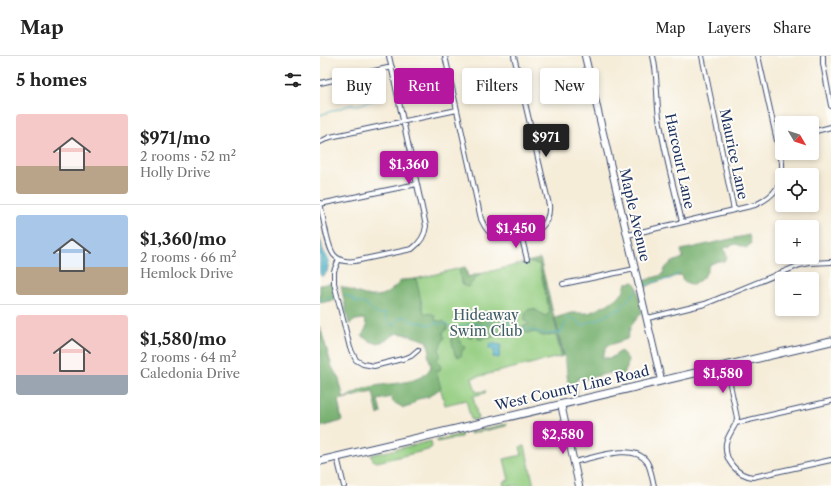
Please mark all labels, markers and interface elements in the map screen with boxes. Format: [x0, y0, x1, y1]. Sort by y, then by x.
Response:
text: Map [20, 16, 64, 39]
text: Map [655, 19, 685, 37]
text: Layers [707, 19, 751, 37]
text: Share [773, 19, 811, 37]
chip: Buy [332, 68, 386, 104]
chip: Rent [394, 68, 454, 104]
chip: Filters [462, 68, 532, 104]
chip: New [540, 68, 599, 104]
icon: filters [282, 69, 304, 91]
text: 5 homes [16, 70, 87, 90]
street label: Maurice Lane [716, 107, 752, 201]
street label: Harcourt Lane [661, 112, 699, 211]
north arrow [775, 116, 819, 160]
map controls [775, 116, 819, 316]
pin: $971 [522, 124, 570, 158]
text: $971/mo [140, 128, 210, 148]
text: $971 [532, 129, 560, 145]
icon: home [48, 130, 96, 178]
text: 2 rooms · 52 m² [140, 148, 236, 164]
pin: $1,360 [376, 151, 442, 185]
text: $1,360 [389, 156, 429, 172]
text: Holly Drive [140, 164, 211, 180]
street label: Maple Avenue [616, 167, 654, 263]
button: locate [775, 168, 819, 212]
pin: $1,450 [483, 215, 549, 249]
text: $1,450 [496, 220, 536, 236]
button: + [775, 220, 819, 264]
text: $1,360/mo [140, 229, 226, 249]
icon: home [48, 231, 96, 279]
text: 2 rooms · 66 m² [140, 249, 237, 265]
text: Hemlock Drive [140, 265, 233, 281]
button: − [775, 272, 819, 316]
park label: Hideaway Swim Club [450, 306, 522, 340]
text: $1,580/mo [140, 329, 226, 349]
icon: home [48, 331, 96, 379]
text: 2 rooms · 64 m² [140, 349, 237, 365]
pin: $1,580 [690, 360, 756, 394]
street label: West County Line Road [492, 361, 651, 415]
text: Caledonia Drive [140, 365, 240, 381]
text: $1,580 [703, 365, 743, 381]
pin: $2,580 [530, 421, 596, 455]
text: $2,580 [542, 426, 584, 442]

